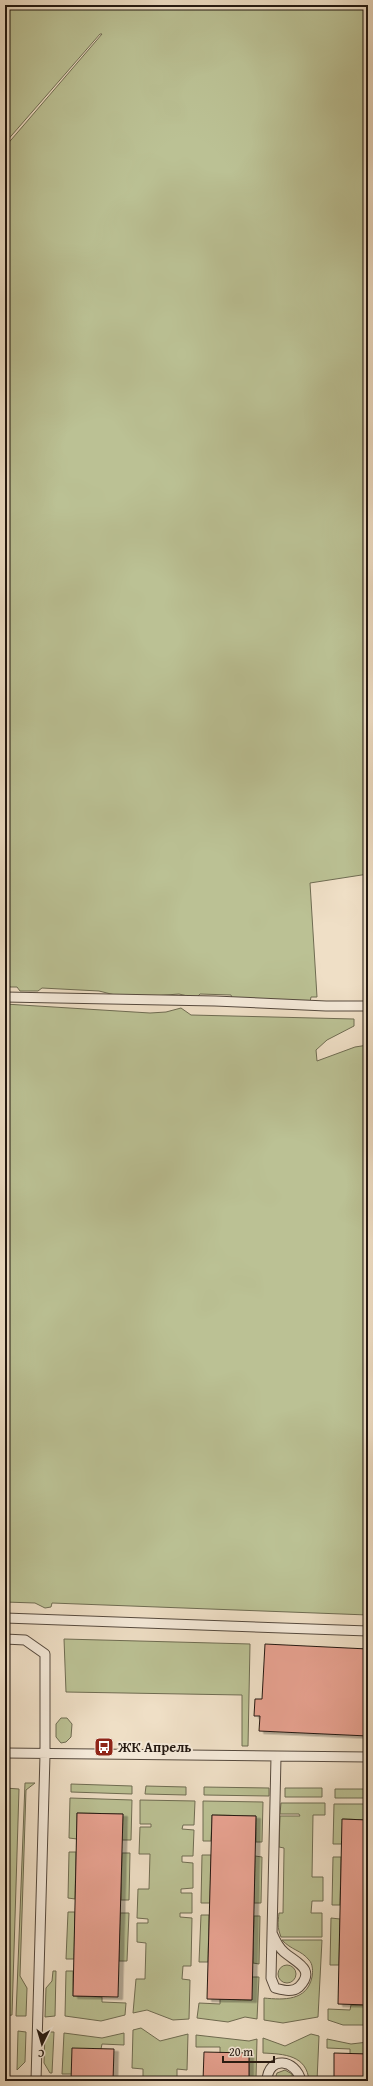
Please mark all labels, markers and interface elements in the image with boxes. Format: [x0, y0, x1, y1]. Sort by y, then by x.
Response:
bus stop icon: ЖК Апрель [93, 1736, 115, 1758]
place label: ЖК Апрель [117, 1737, 192, 1757]
north arrow [22, 2024, 62, 2064]
scale bar [223, 2038, 274, 2064]
text: 20 m [229, 2043, 253, 2060]
text: С [37, 2046, 45, 2062]

